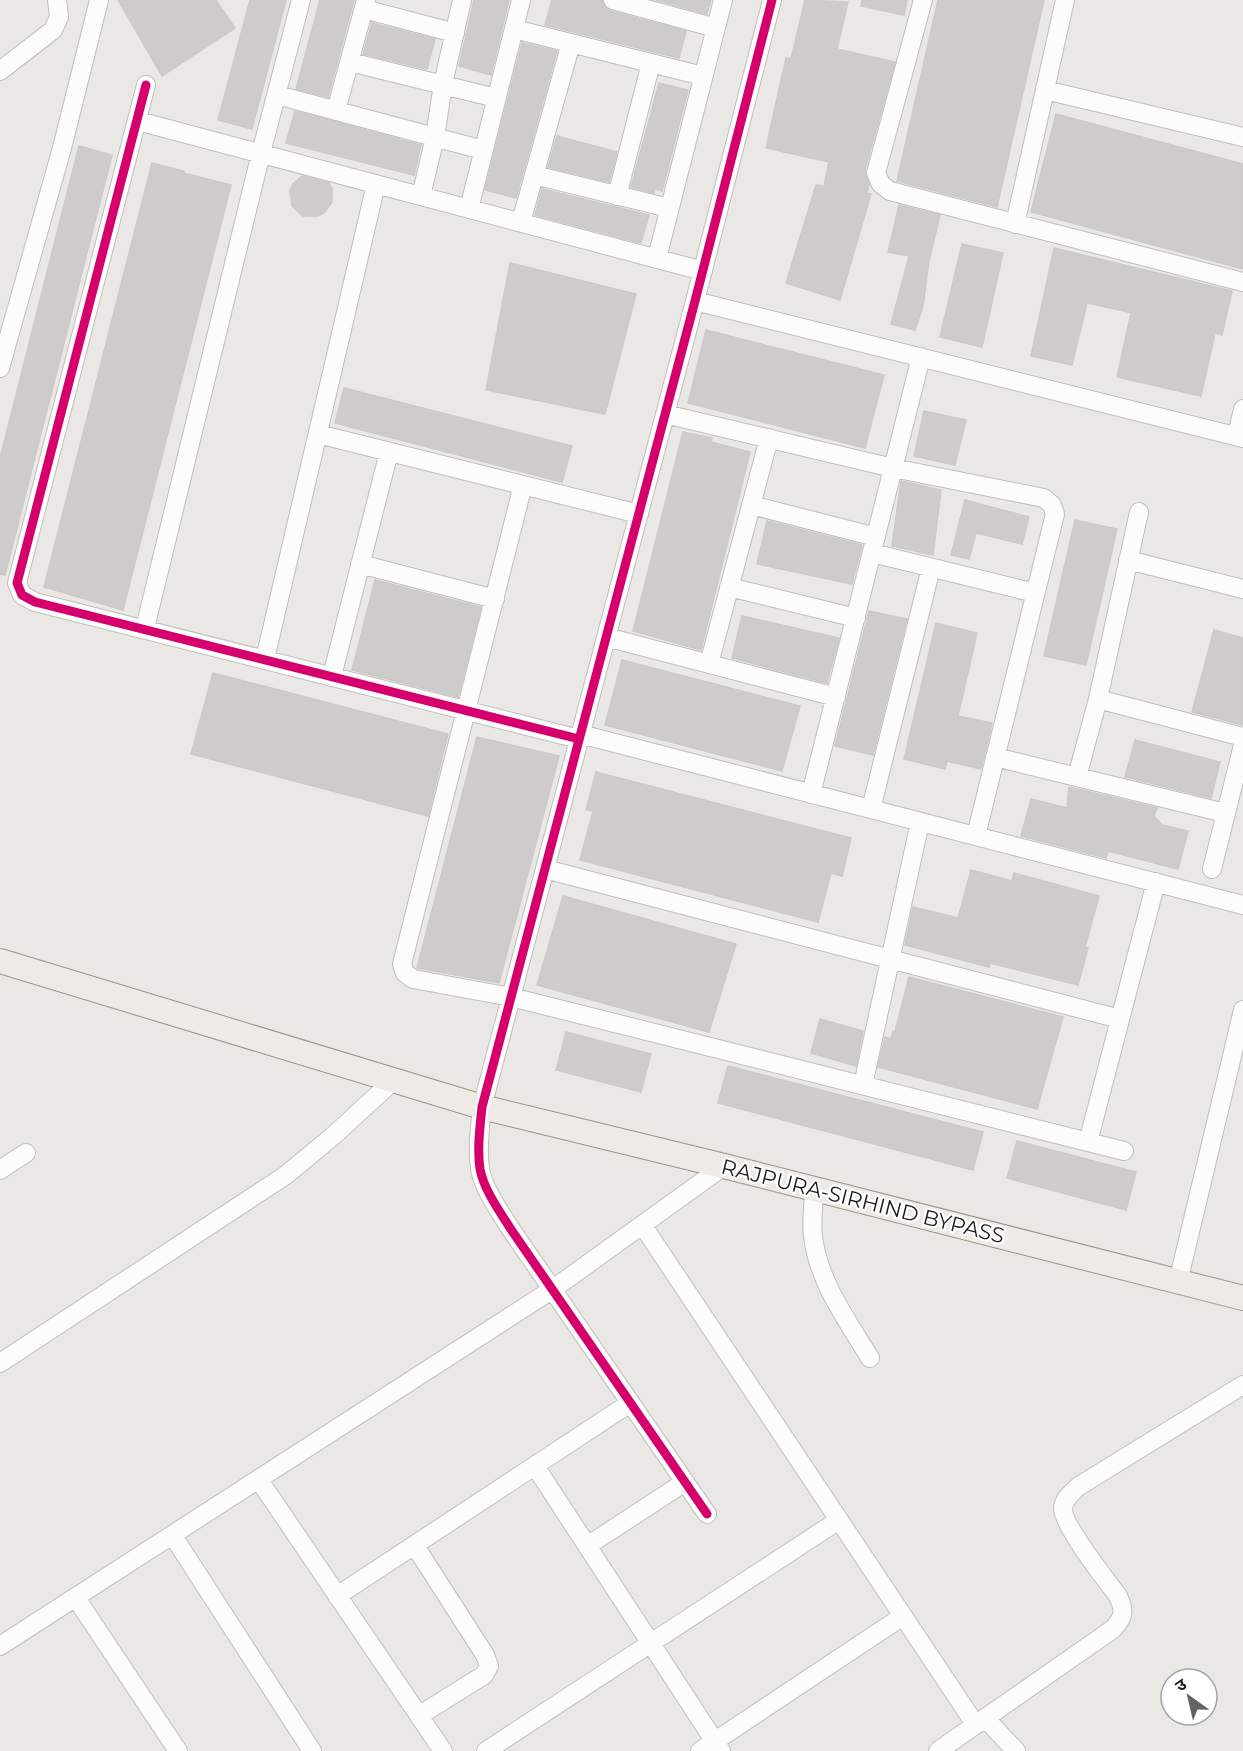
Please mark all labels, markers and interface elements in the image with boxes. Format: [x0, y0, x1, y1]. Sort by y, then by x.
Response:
street label: RAJPURA-SIRHIND BYPASS [719, 1154, 1007, 1248]
north arrow [1159, 1667, 1219, 1727]
text: उ [1172, 1674, 1191, 1695]

